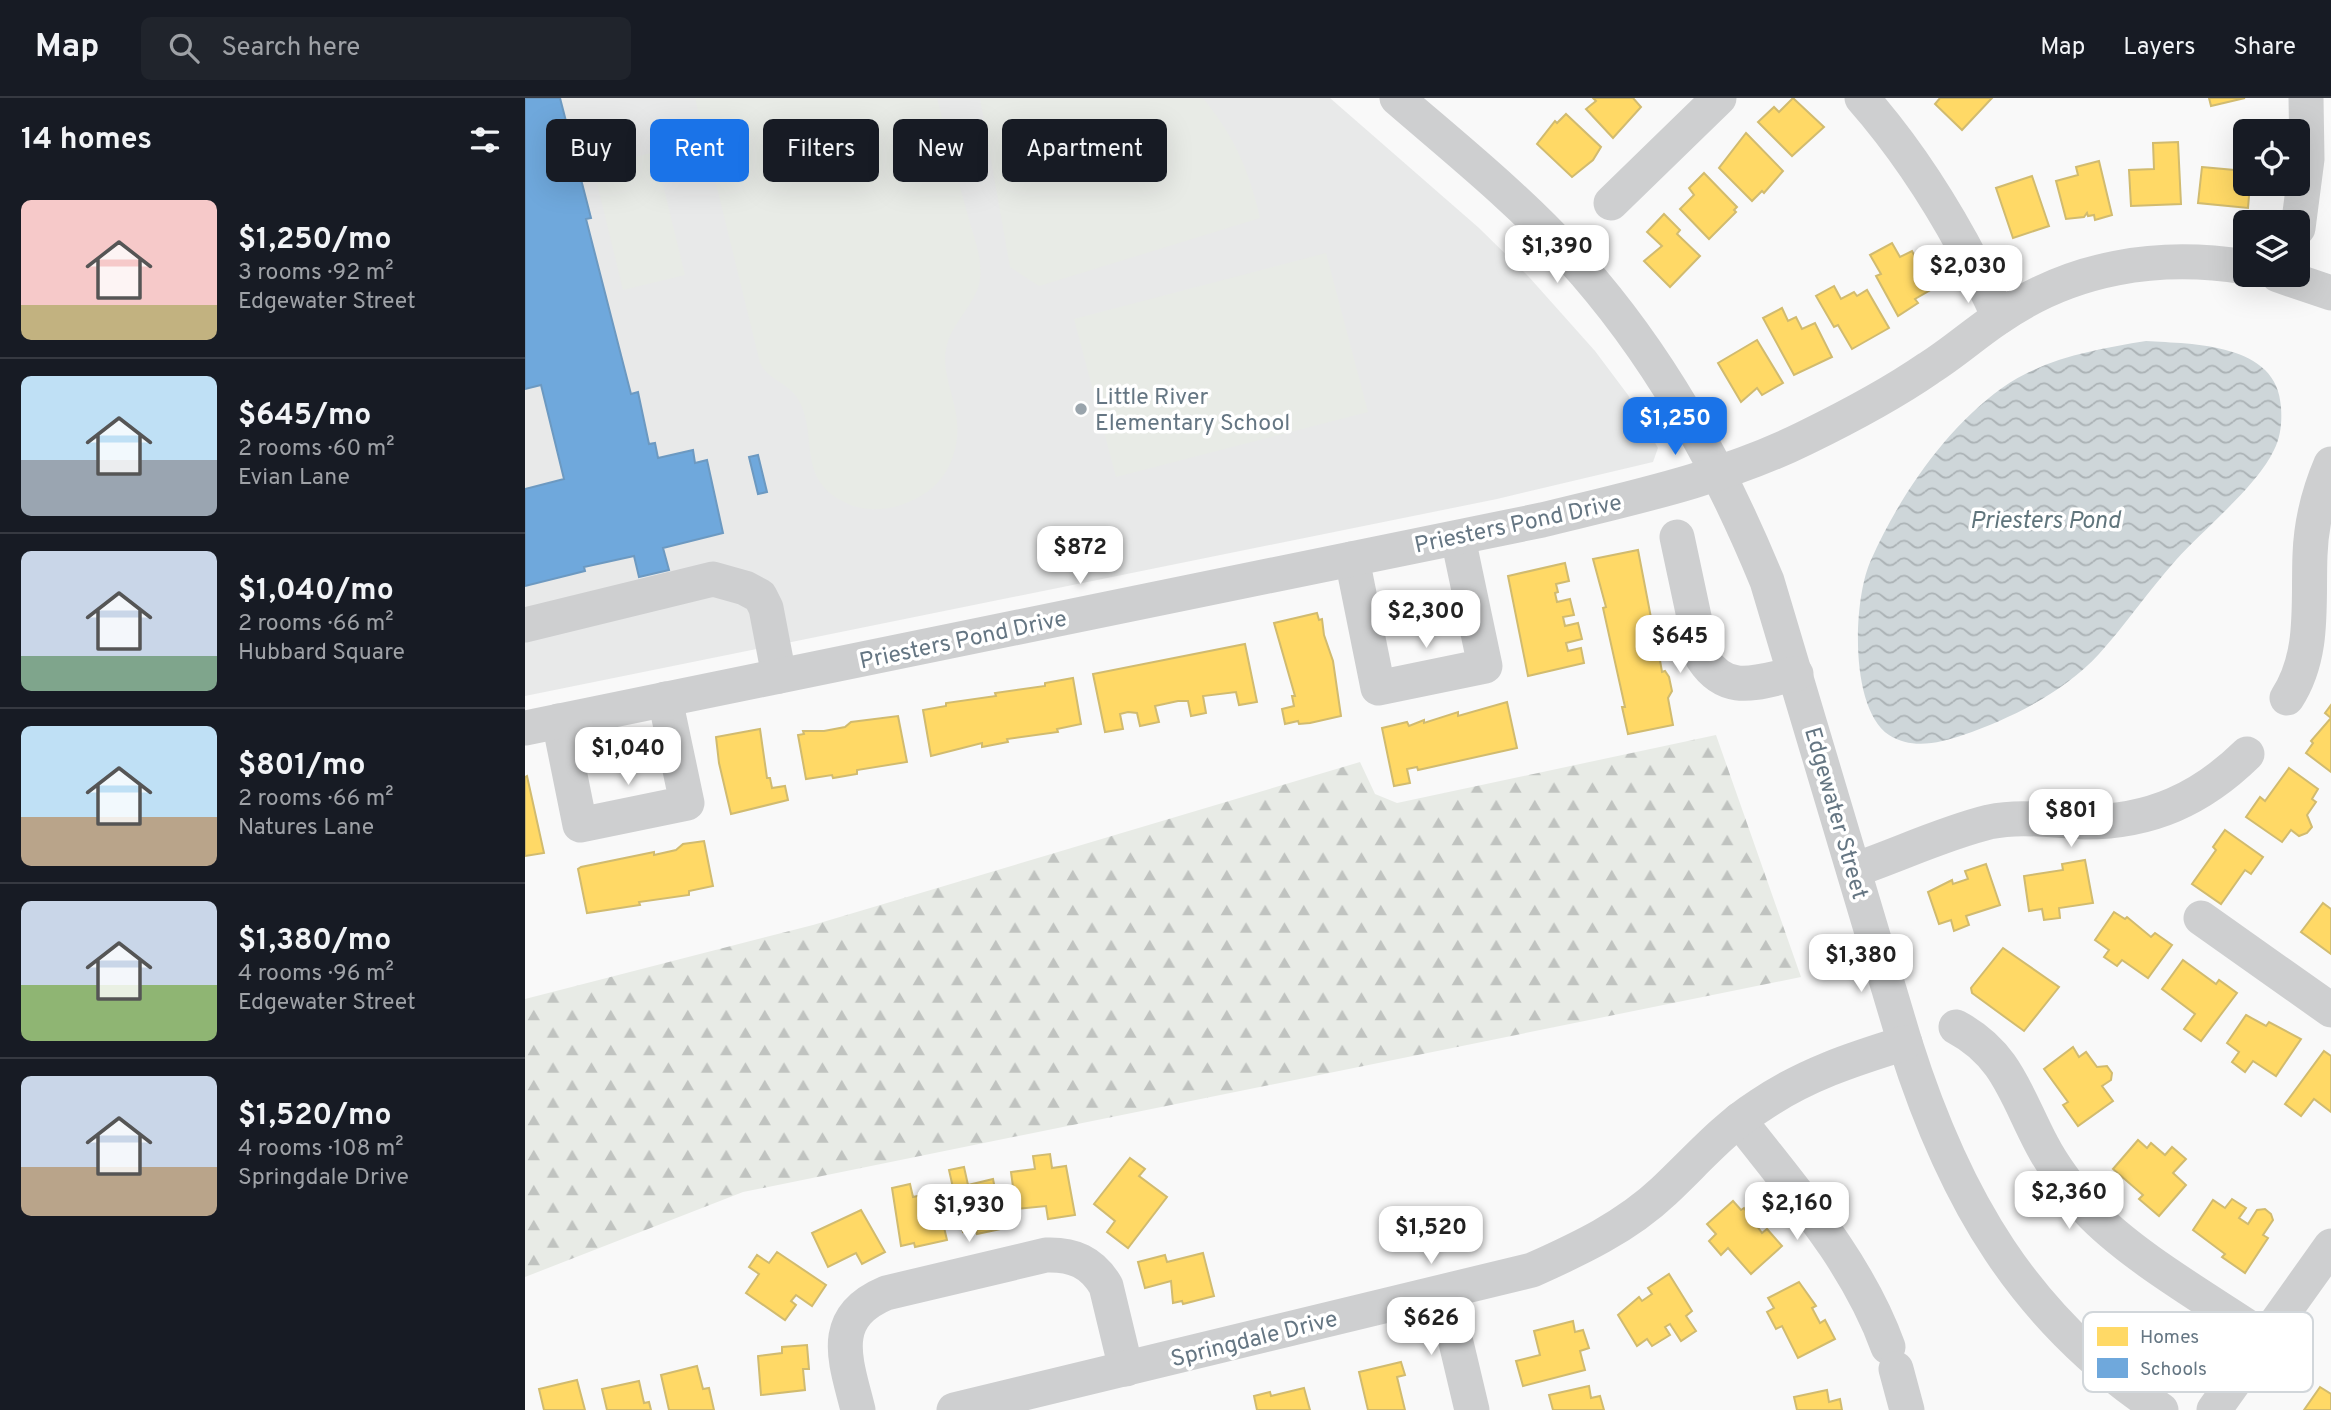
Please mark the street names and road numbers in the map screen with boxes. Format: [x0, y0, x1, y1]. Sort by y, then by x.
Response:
street label: Priesters Pond Drive [1412, 489, 1625, 562]
street label: Priesters Pond Drive [857, 605, 1070, 678]
street label: Edgewater Street [1796, 724, 1873, 903]
street label: Springdale Drive [1168, 1306, 1341, 1375]

